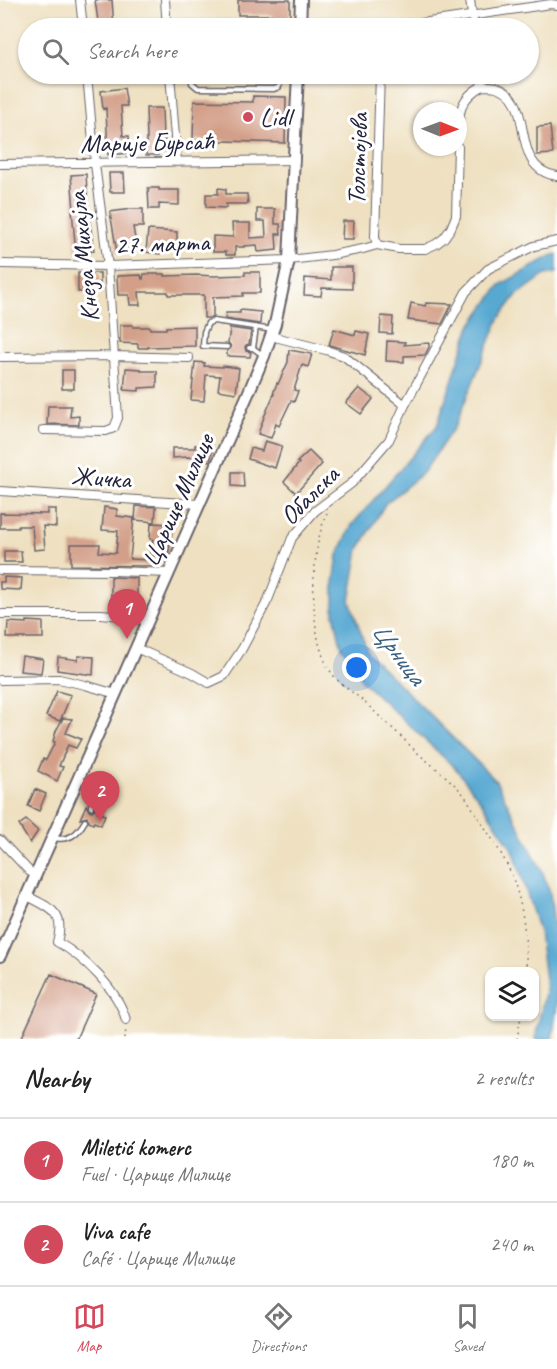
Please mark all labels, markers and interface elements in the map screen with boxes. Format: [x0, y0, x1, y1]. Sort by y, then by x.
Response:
search box [18, 18, 539, 84]
icon: search [39, 35, 72, 68]
text: Search here [87, 37, 177, 65]
place label: Lidl [260, 101, 295, 134]
north arrow [413, 102, 467, 156]
marker: Lidl [241, 110, 255, 124]
street label: Толстојева [339, 111, 376, 205]
street label: Марије Бурсаћ [80, 125, 216, 160]
street label: Кнеза Михајла [60, 189, 107, 324]
street label: 27. марта [114, 225, 211, 262]
street label: Царице Милице [133, 427, 222, 572]
street label: Обалска [273, 458, 347, 532]
street label: Жичка [70, 459, 133, 496]
pin: 1 [108, 590, 146, 639]
water label: Црница [364, 615, 435, 693]
your location [342, 653, 371, 682]
pin: 2 [80, 772, 120, 821]
map controls [485, 967, 539, 1021]
button: layers [485, 967, 539, 1021]
text: Nearby [24, 1062, 89, 1095]
text: 2 results [474, 1066, 533, 1091]
text: Miletić komerc [81, 1134, 191, 1162]
text: 1 [39, 1148, 48, 1173]
text: 180 m [490, 1148, 533, 1173]
text: Fuel · Царице Милице [81, 1162, 230, 1187]
text: Viva cafe [81, 1218, 149, 1246]
text: 2 [39, 1232, 48, 1257]
text: 240 m [490, 1232, 533, 1257]
text: Café · Царице Милице [81, 1246, 234, 1271]
tab: Map [73, 1300, 106, 1356]
tab: Directions [251, 1300, 306, 1356]
tab: Saved [451, 1300, 484, 1356]

